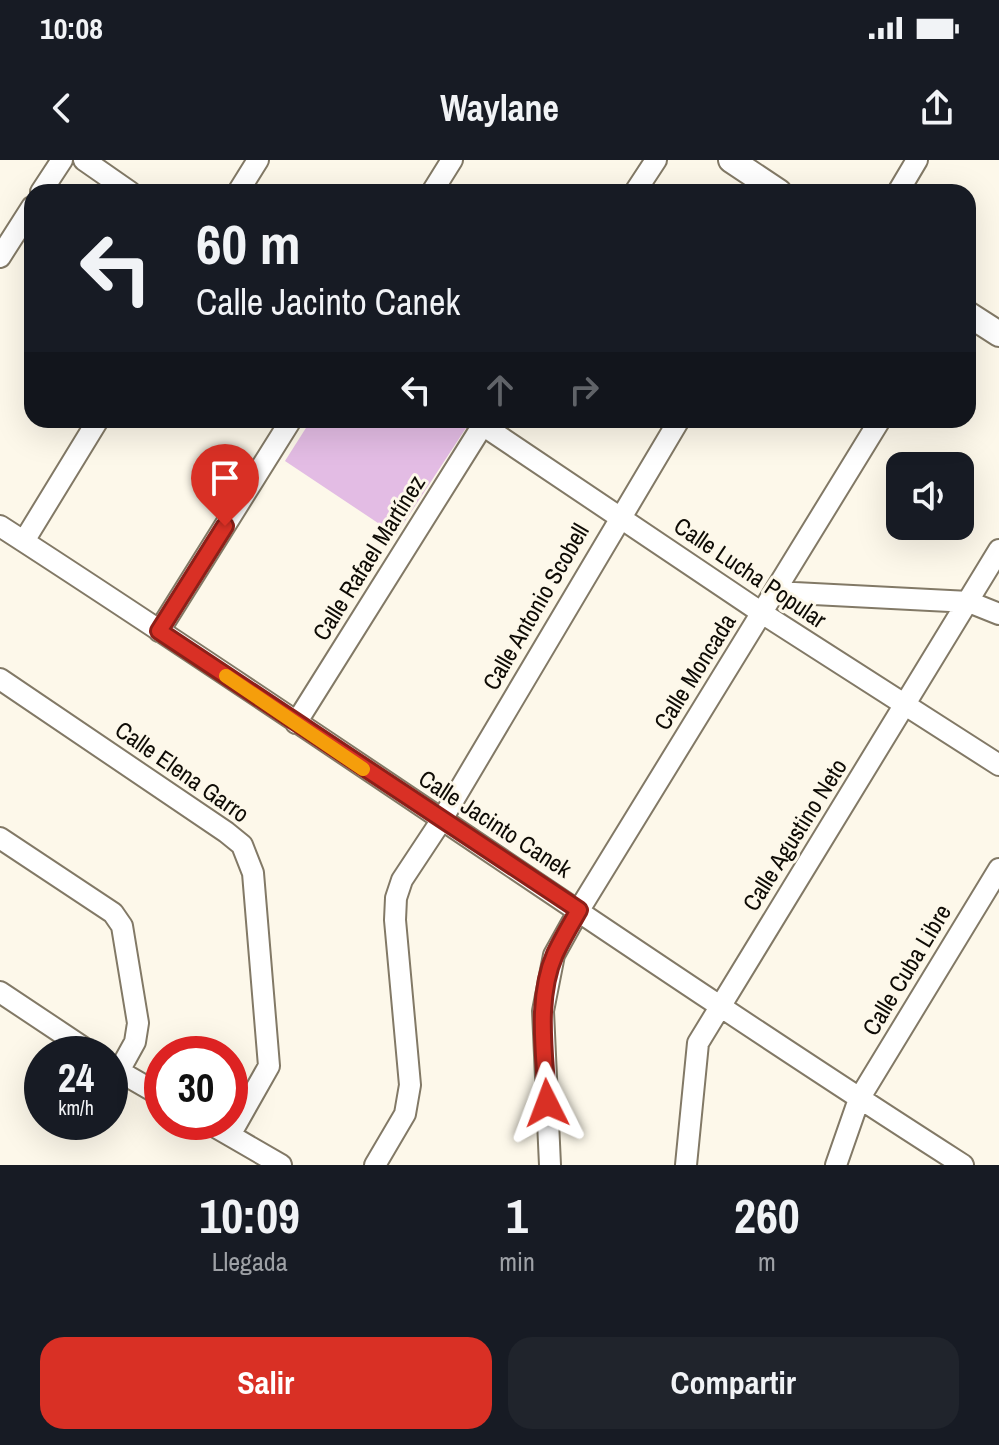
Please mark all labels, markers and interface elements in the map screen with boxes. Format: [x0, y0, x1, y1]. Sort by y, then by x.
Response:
text: 10:08 [40, 8, 103, 48]
text: Waylane [440, 84, 559, 132]
icon: back [40, 86, 84, 130]
icon: share [915, 86, 959, 130]
text: 60 m [196, 206, 301, 281]
icon: left [64, 216, 168, 320]
text: Calle Jacinto Canek [196, 278, 460, 326]
icon: left [394, 368, 438, 412]
icon: ahead [478, 368, 522, 412]
icon: right [562, 368, 606, 412]
pin [191, 444, 259, 526]
map controls [886, 452, 974, 540]
button: sound [886, 452, 974, 540]
icon: arrive [203, 456, 247, 500]
street label: Calle Rafael Martínez [304, 469, 432, 646]
street label: Calle Lucha Popular [668, 509, 833, 635]
street label: Calle Antonio Scobell [475, 517, 596, 696]
street label: Calle Moncada [646, 607, 743, 736]
street label: Calle Elena Garro [109, 713, 256, 829]
street label: Calle Agustino Neto [734, 752, 854, 917]
street label: Calle Jacinto Canek [413, 762, 578, 885]
street label: Calle Cuba Libre [854, 898, 958, 1041]
speed limit sign: 30 [144, 1036, 248, 1140]
text: 24 [58, 1051, 94, 1104]
position arrow [505, 1061, 589, 1145]
text: km/h [58, 1094, 94, 1121]
text: 10:09 [199, 1183, 300, 1248]
text: 1 [506, 1183, 528, 1248]
text: 260 [734, 1183, 800, 1248]
text: Llegada [212, 1244, 288, 1279]
text: min [499, 1244, 535, 1279]
text: m [758, 1244, 776, 1279]
button: Salir [40, 1337, 492, 1429]
button: Compartir [508, 1337, 959, 1429]

